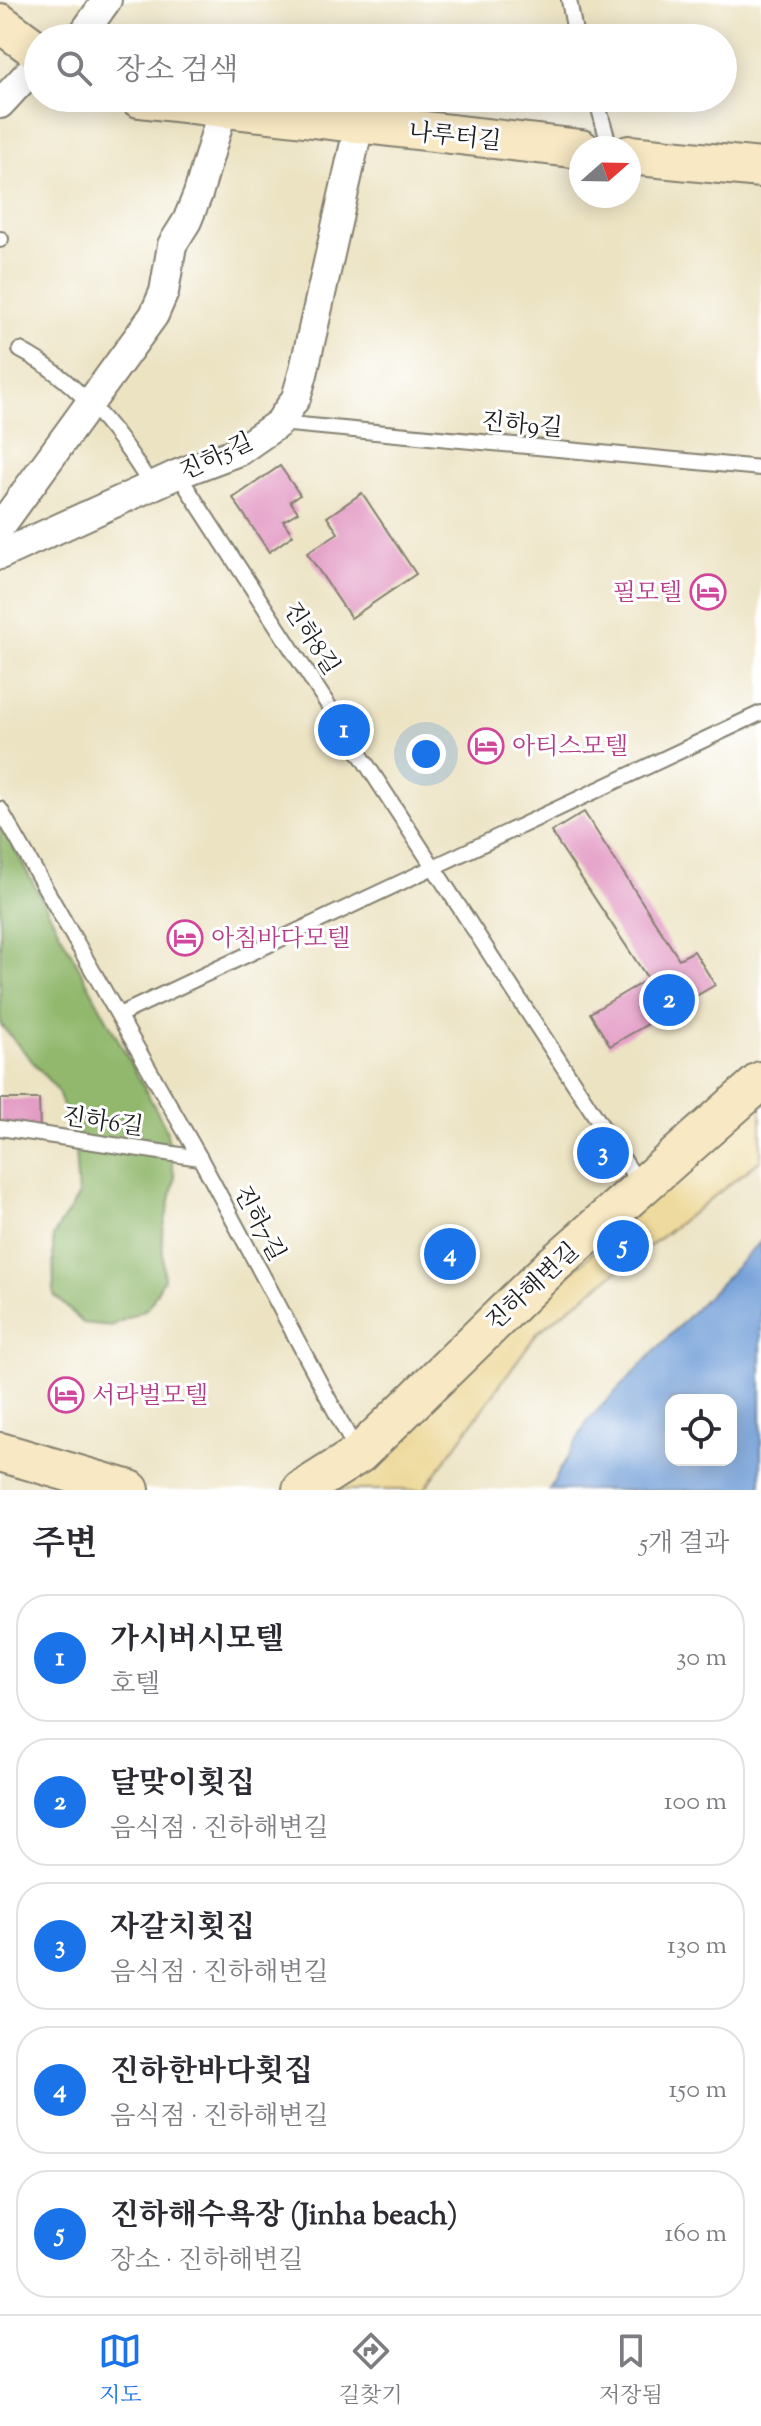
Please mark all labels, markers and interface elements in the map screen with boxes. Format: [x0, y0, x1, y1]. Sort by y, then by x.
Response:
search box [24, 24, 737, 112]
icon: search [52, 46, 96, 90]
text: 장소 검색 [116, 50, 238, 93]
street label: 나루터길 [407, 116, 503, 160]
north arrow [569, 136, 641, 208]
street label: 진하9길 [480, 406, 564, 446]
street label: 진하5길 [174, 426, 259, 490]
hotel icon: 필모텔 [689, 573, 727, 611]
place label: 필모텔 [612, 577, 682, 611]
street label: 진하8길 [274, 596, 347, 683]
pin: 1 [318, 700, 370, 760]
hotel icon: 아티스모텔 [467, 727, 505, 765]
place label: 아티스모텔 [512, 731, 628, 765]
your location [406, 734, 446, 774]
hotel icon: 아침바다모텔 [166, 919, 204, 957]
place label: 아침바다모텔 [211, 923, 350, 957]
pin: 2 [643, 970, 695, 1030]
street label: 진하6길 [60, 1100, 145, 1145]
pin: 3 [577, 1123, 629, 1183]
street label: 진하7길 [224, 1180, 292, 1268]
pin: 5 [597, 1216, 649, 1276]
pin: 4 [424, 1224, 476, 1284]
street label: 진하해변길 [479, 1236, 587, 1339]
hotel icon: 서라벌모텔 [47, 1376, 85, 1414]
place label: 서라벌모텔 [92, 1380, 208, 1414]
map controls [665, 1394, 737, 1466]
button: locate [665, 1394, 737, 1466]
text: 주변 [32, 1521, 98, 1570]
text: 5개 결과 [639, 1526, 729, 1563]
text: 가시버시모텔 [110, 1619, 284, 1662]
text: 1 [56, 1640, 64, 1677]
text: 30 m [676, 1640, 727, 1677]
text: 호텔 [110, 1667, 160, 1704]
text: 달맞이횟집 [110, 1763, 255, 1806]
text: 2 [54, 1784, 66, 1821]
text: 100 m [664, 1784, 727, 1821]
text: 음식점 · 진하해변길 [110, 1811, 329, 1848]
text: 자갈치횟집 [110, 1907, 255, 1950]
text: 3 [55, 1928, 65, 1965]
text: 130 m [667, 1928, 727, 1965]
text: 음식점 · 진하해변길 [110, 1955, 329, 1992]
text: 진하한바다횟집 [110, 2051, 313, 2094]
text: 4 [53, 2072, 67, 2109]
text: 150 m [668, 2072, 727, 2109]
text: 음식점 · 진하해변길 [110, 2099, 329, 2136]
text: 진하해수욕장 (Jinha beach) [110, 2195, 457, 2238]
text: 5 [56, 2216, 64, 2253]
text: 160 m [664, 2216, 727, 2253]
text: 장소 · 진하해변길 [110, 2243, 303, 2280]
tab: 지도 [98, 2329, 142, 2413]
tab: 길찾기 [339, 2329, 402, 2413]
tab: 저장됨 [599, 2329, 663, 2413]

